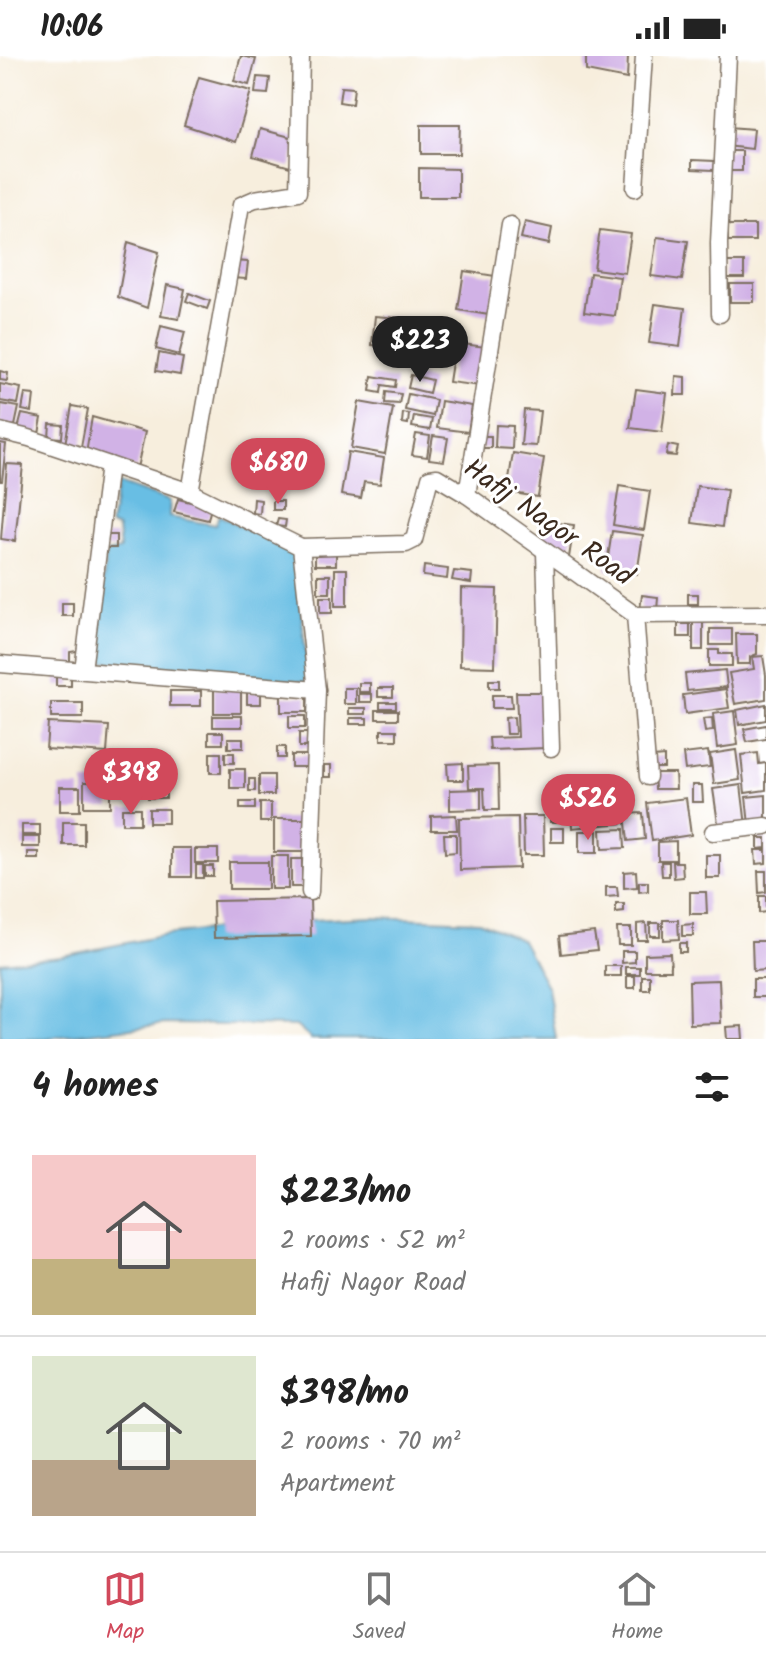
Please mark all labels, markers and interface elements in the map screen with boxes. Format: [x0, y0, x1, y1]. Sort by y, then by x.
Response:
text: 10:06 [40, 4, 103, 52]
pin: $223 [373, 316, 467, 384]
text: $223 [390, 321, 450, 363]
pin: $680 [231, 438, 325, 506]
text: $680 [249, 443, 307, 485]
street label: Hafij Nagor Road [453, 447, 644, 599]
pin: $398 [84, 748, 178, 816]
text: $398 [102, 753, 160, 795]
pin: $526 [541, 774, 635, 842]
text: $526 [559, 779, 617, 821]
text: 4 homes [32, 1060, 159, 1114]
icon: filters [690, 1065, 734, 1109]
text: $223/mo [280, 1166, 411, 1220]
icon: home [96, 1187, 192, 1283]
text: 2 rooms · 52 m² [280, 1220, 465, 1262]
text: Hafij Nagor Road [280, 1262, 465, 1304]
text: $398/mo [280, 1367, 409, 1421]
icon: home [96, 1388, 192, 1484]
text: 2 rooms · 70 m² [280, 1421, 461, 1463]
text: Apartment [280, 1463, 395, 1505]
tab: Map [103, 1567, 147, 1650]
tab: Saved [353, 1567, 405, 1650]
tab: Home [611, 1567, 663, 1650]

